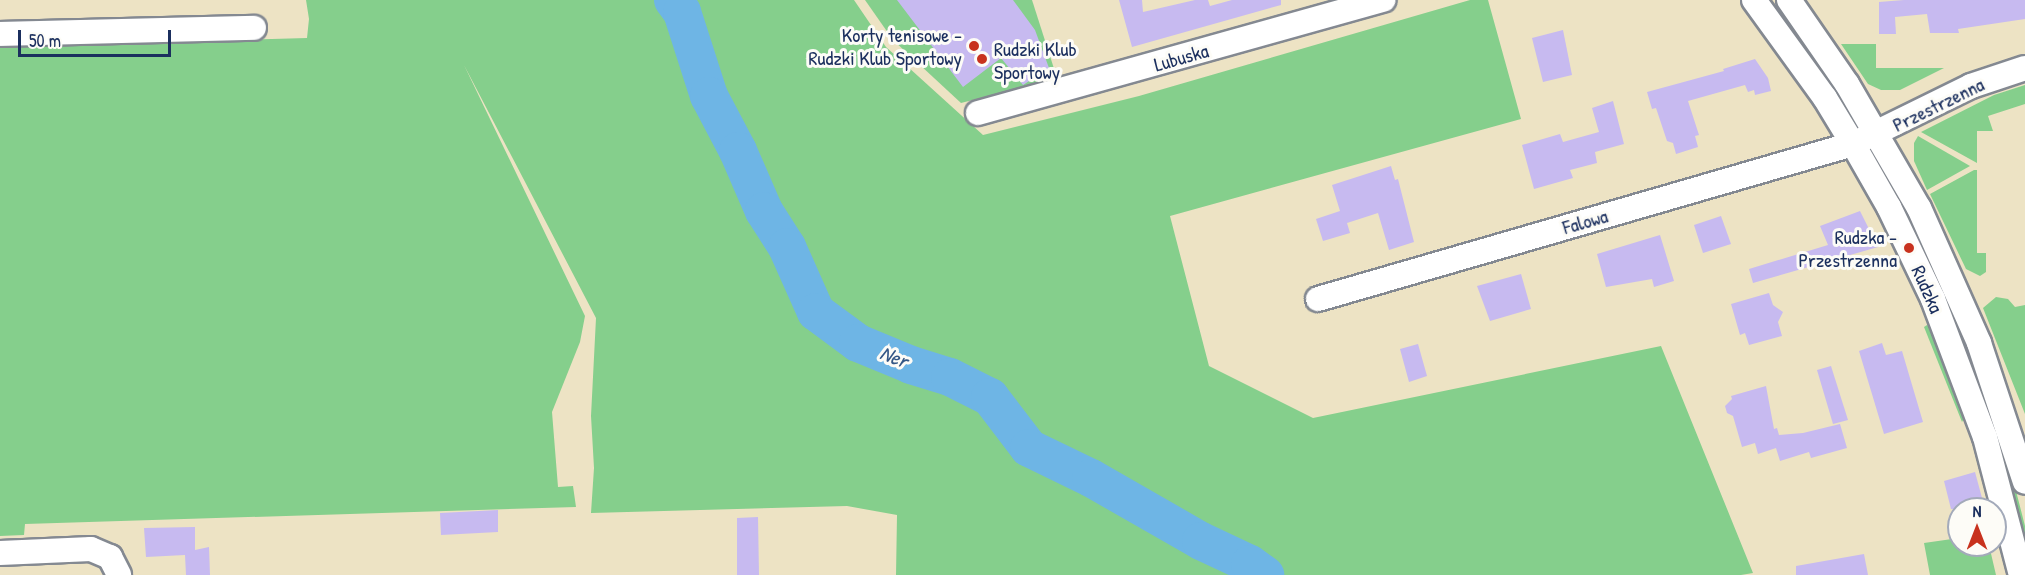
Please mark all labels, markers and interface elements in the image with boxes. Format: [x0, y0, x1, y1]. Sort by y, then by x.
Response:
scale bar [21, 18, 174, 56]
place label: Korty tenisowe - Rudzki Klub Sportowy [808, 22, 962, 69]
text: 50 m [29, 28, 61, 53]
place label: Rudzki Klub Sportowy [994, 36, 1077, 83]
street label: Lubuska [1151, 38, 1211, 76]
marker: Korty tenisowe - Rudzki Klub Sportowy [967, 39, 981, 53]
marker: Rudzki Klub Sportowy [975, 52, 989, 66]
street label: Przestrzenna [1888, 72, 1988, 136]
street label: Falowa [1560, 203, 1610, 239]
place label: Rudzka - Przestrzenna [1798, 225, 1897, 272]
marker: Rudzka - Przestrzenna [1902, 241, 1916, 255]
street label: Rudzka [1907, 261, 1949, 317]
water label: Ner [876, 340, 912, 374]
north arrow [1947, 497, 2007, 557]
text: N [1973, 500, 1981, 522]

